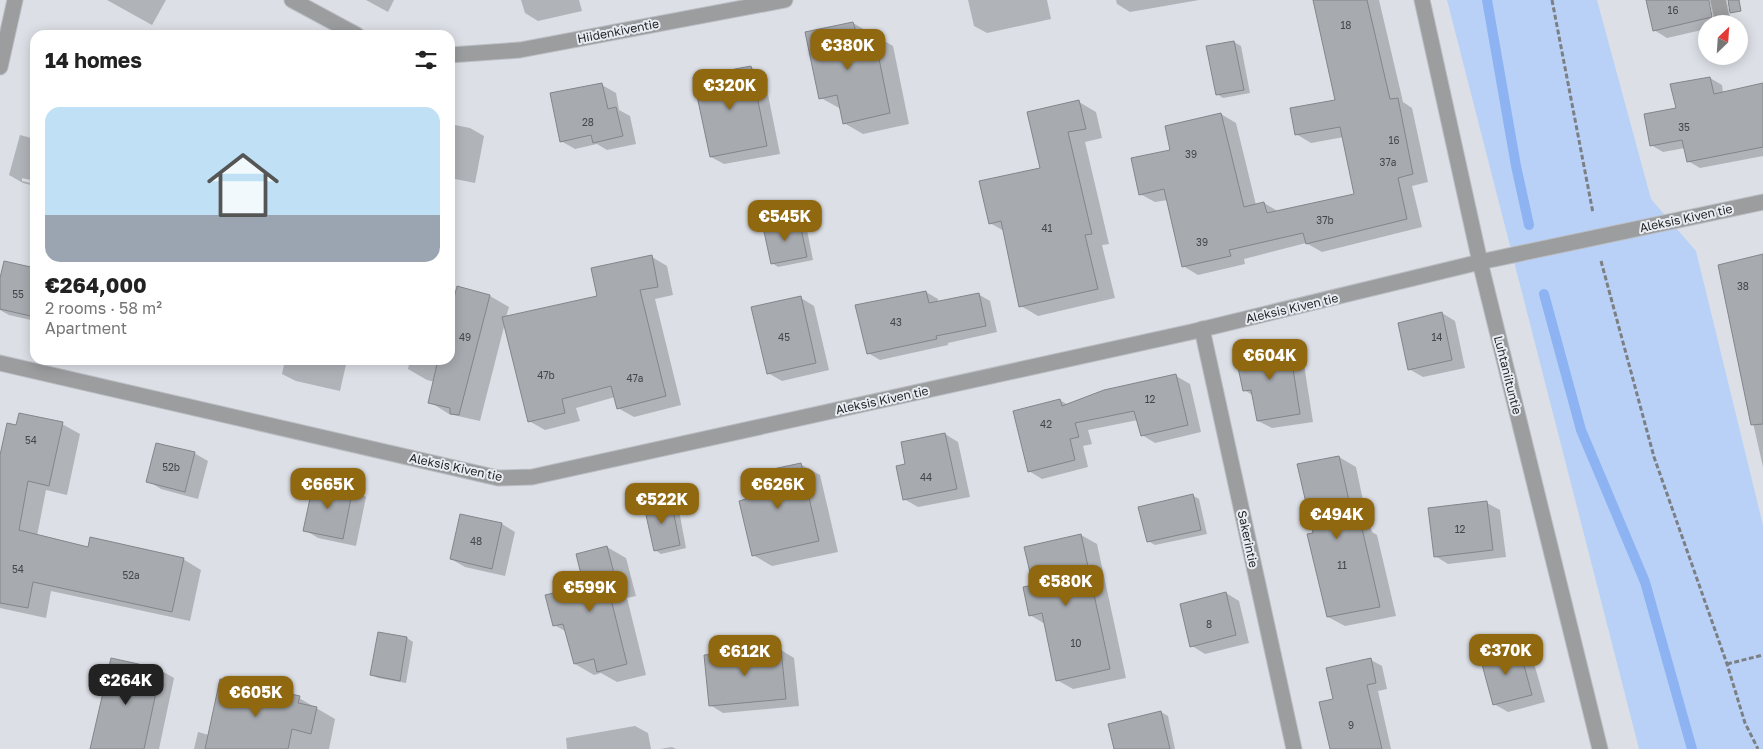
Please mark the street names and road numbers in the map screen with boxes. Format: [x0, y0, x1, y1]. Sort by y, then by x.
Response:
street label: Hiidenkiventie [576, 16, 660, 46]
street label: Aleksis Kiven tie [1638, 201, 1734, 235]
street label: Aleksis Kiven tie [1244, 290, 1340, 326]
street label: Luhtaniituntie [1491, 334, 1525, 416]
street label: Aleksis Kiven tie [834, 383, 930, 417]
street label: Aleksis Kiven tie [408, 450, 504, 484]
street label: Sakerintie [1235, 509, 1261, 569]

